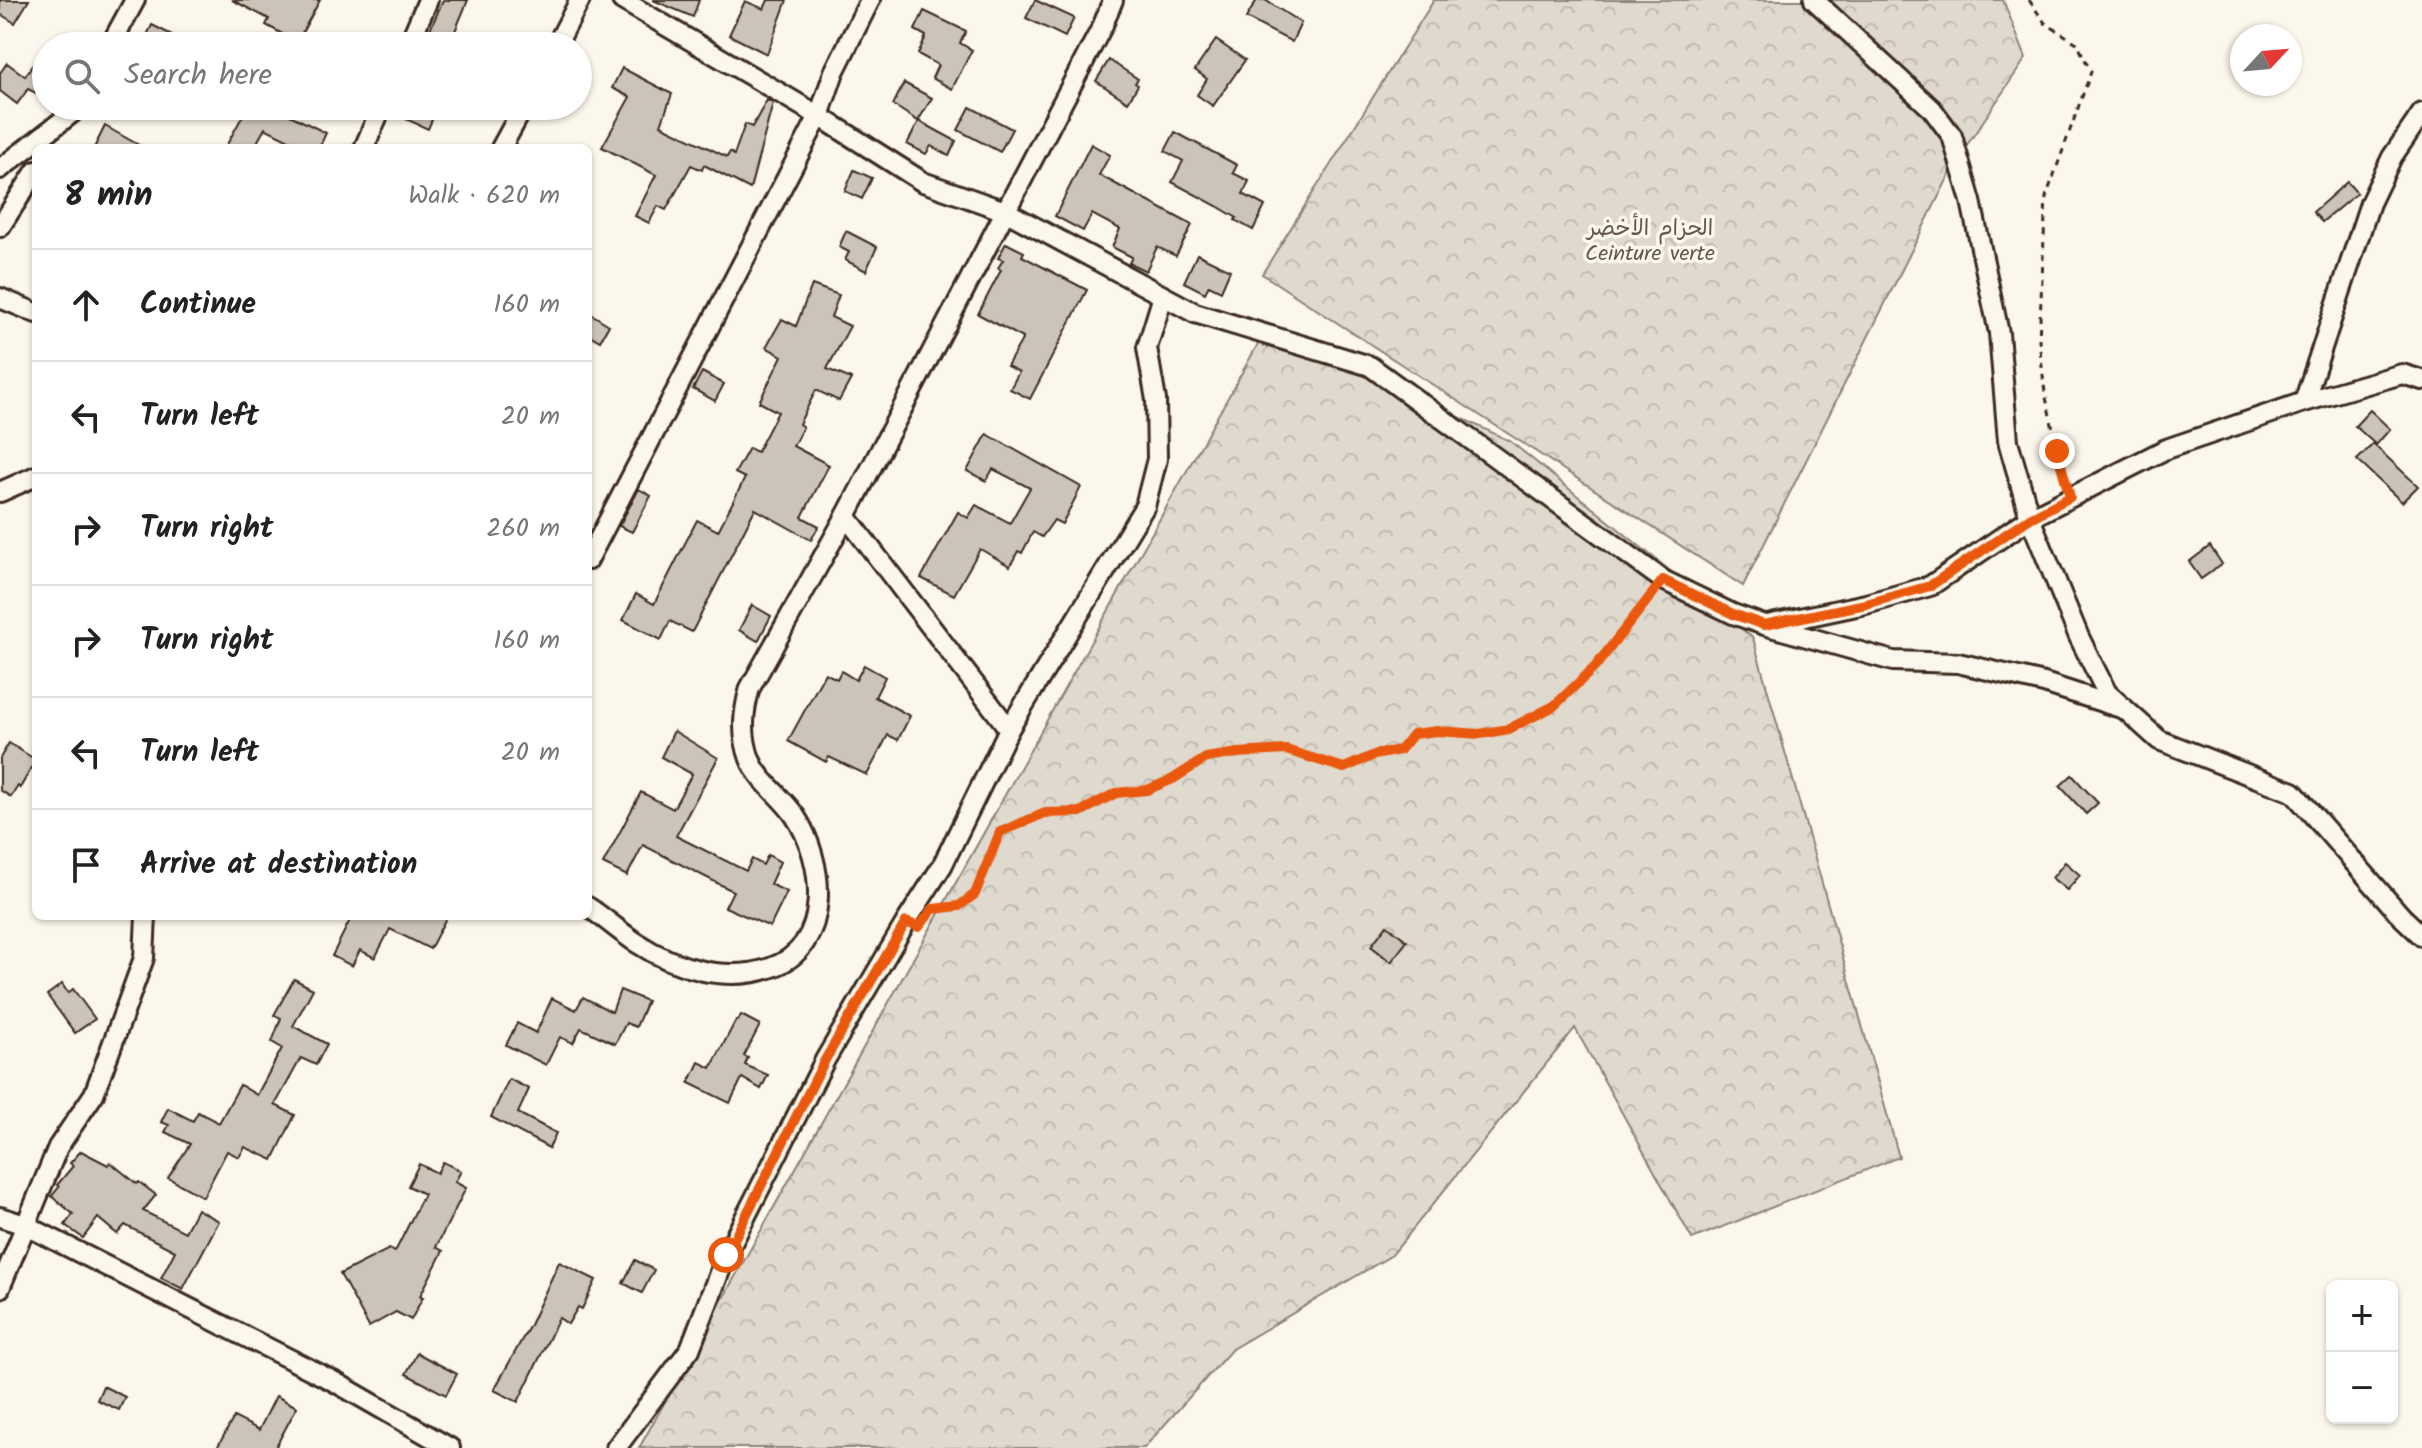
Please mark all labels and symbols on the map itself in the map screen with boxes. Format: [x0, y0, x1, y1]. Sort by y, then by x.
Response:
north arrow [2230, 24, 2302, 96]
park label: الحزام الأخضر Ceinture verte [1585, 212, 1715, 272]
route end [2039, 433, 2075, 469]
route start [708, 1237, 744, 1273]

